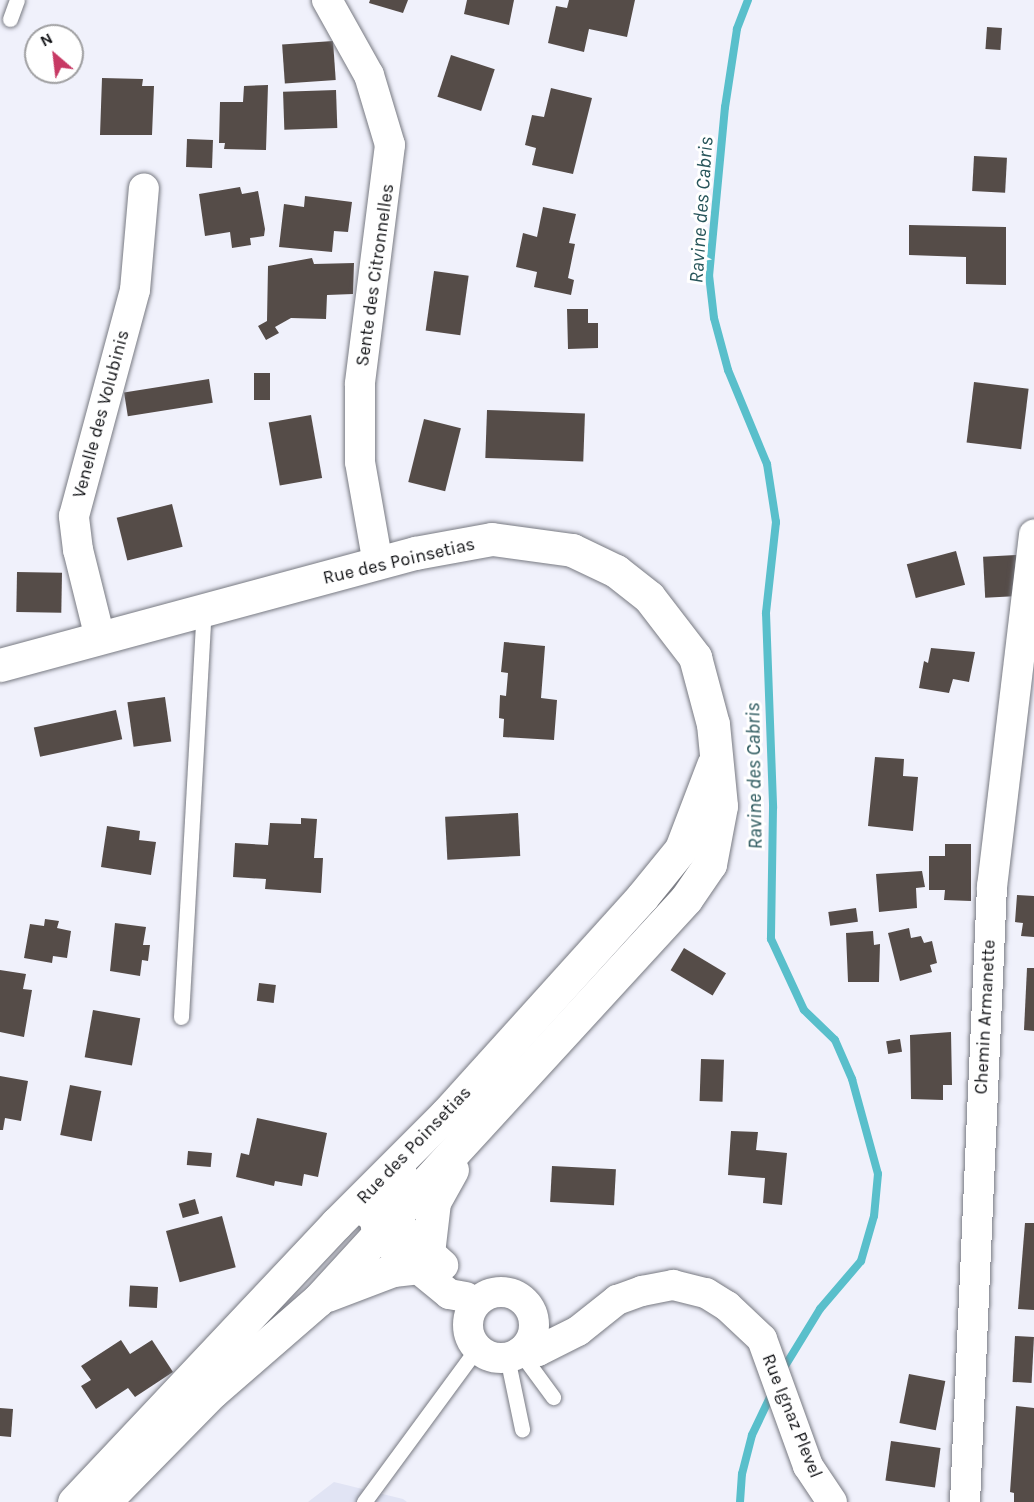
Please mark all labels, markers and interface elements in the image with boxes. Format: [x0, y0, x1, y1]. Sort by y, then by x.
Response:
north arrow [24, 24, 84, 84]
text: N [37, 28, 56, 51]
water label: Ravine des Cabris [684, 136, 718, 284]
street label: Sente des Citronnelles [351, 182, 399, 368]
street label: Venelle des Volubinis [68, 328, 134, 500]
street label: Rue des Poinsetias [321, 533, 477, 589]
water label: Ravine des Cabris [741, 702, 767, 850]
street label: Chemin Armanette [970, 939, 1000, 1095]
street label: Rue des Poinsetias [352, 1082, 476, 1208]
street label: Rue Ignaz Plevel [757, 1351, 827, 1481]

